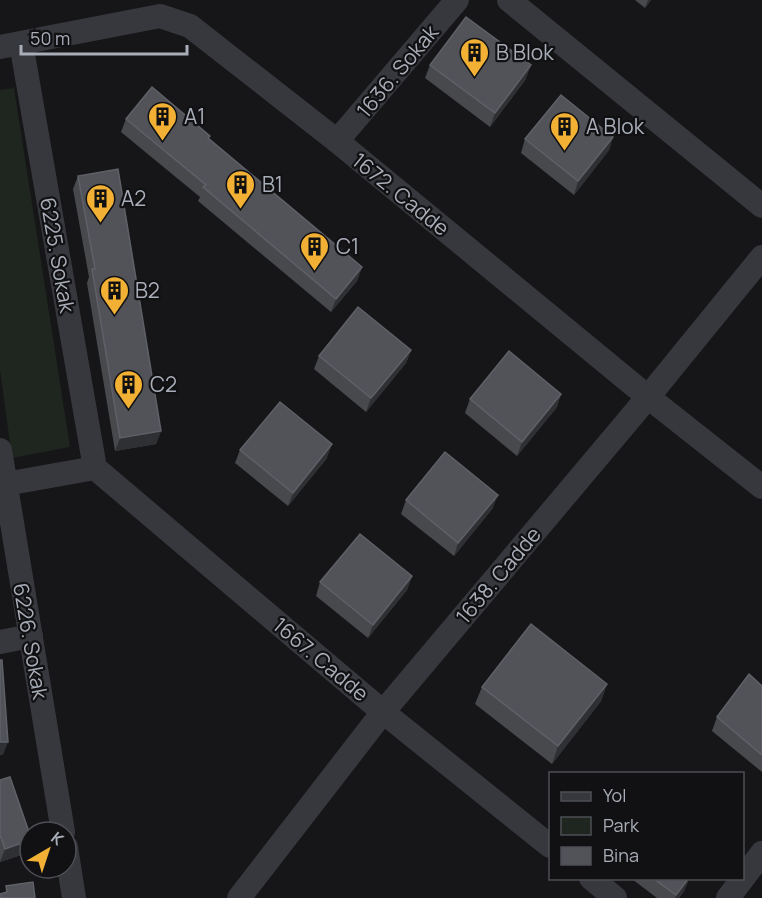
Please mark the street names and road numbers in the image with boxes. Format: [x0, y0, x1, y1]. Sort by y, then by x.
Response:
street label: 1636. Sokak [350, 18, 444, 123]
street label: 1672. Cadde [347, 146, 455, 242]
street label: 6225. Sokak [34, 195, 82, 315]
street label: 1638. Cadde [449, 521, 547, 629]
street label: 6226. Sokak [7, 581, 55, 702]
street label: 1667. Cadde [267, 611, 375, 707]

